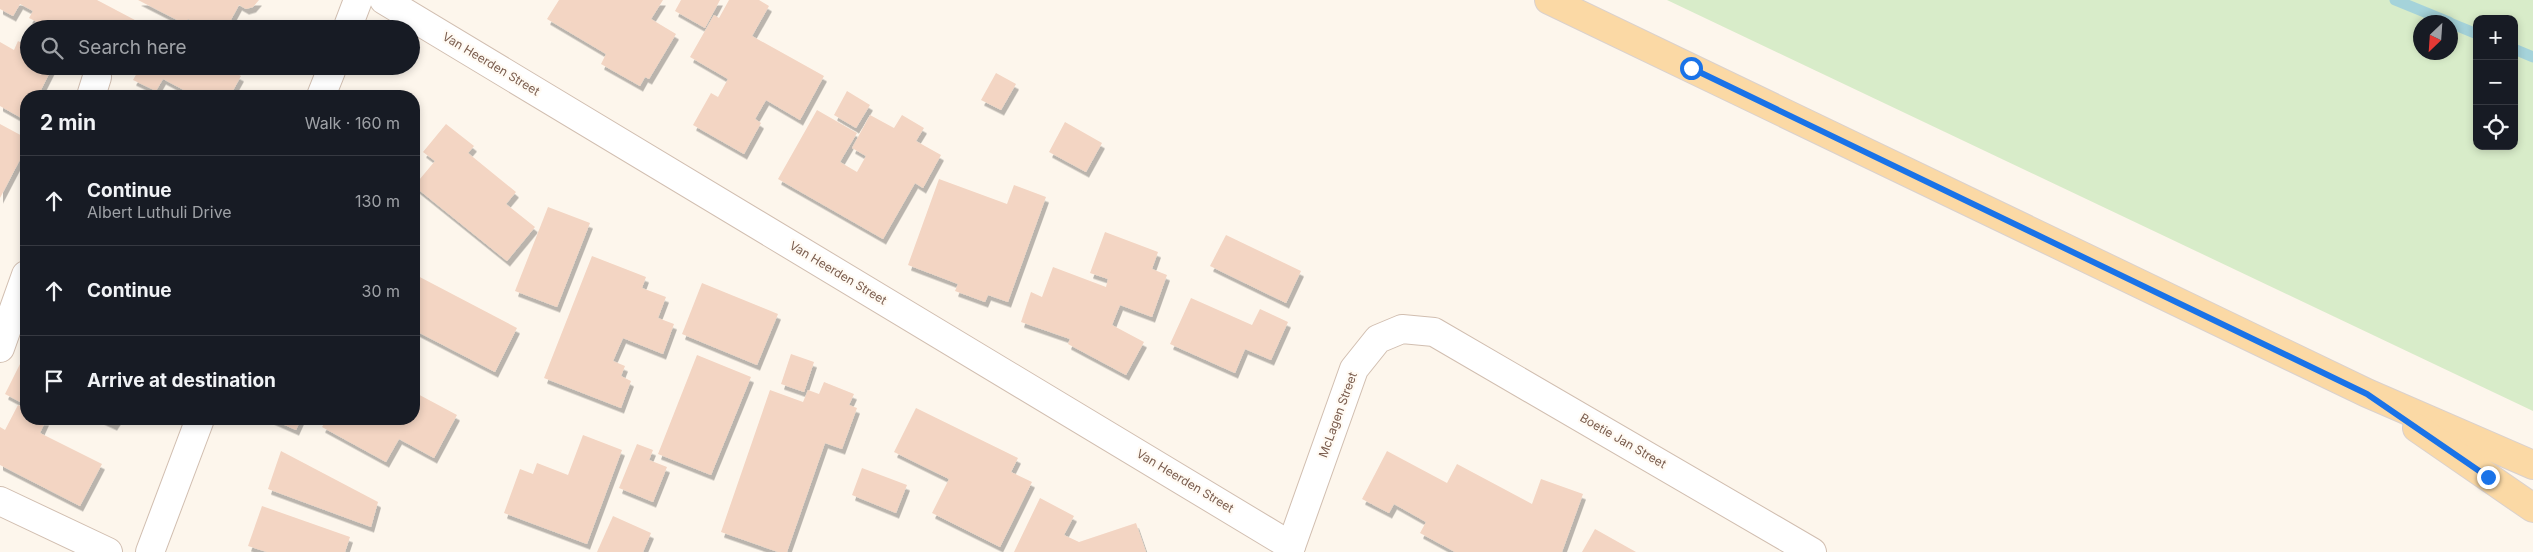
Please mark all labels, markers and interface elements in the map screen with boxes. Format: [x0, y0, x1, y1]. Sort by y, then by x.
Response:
north arrow [2413, 15, 2458, 60]
map controls [2473, 15, 2518, 150]
button: + [2473, 15, 2518, 60]
search box [20, 20, 420, 75]
street label: Van Heerden Street [440, 29, 543, 99]
icon: search [38, 34, 66, 62]
text: Search here [78, 36, 187, 59]
route start [1680, 57, 1703, 80]
button: − [2473, 60, 2518, 105]
button: locate [2473, 105, 2518, 150]
text: 2 min [40, 110, 96, 135]
text: Walk · 160 m [305, 113, 400, 133]
text: Continue [87, 179, 172, 202]
icon: ahead [40, 187, 68, 215]
text: 130 m [355, 191, 400, 211]
text: Albert Luthuli Drive [87, 202, 232, 222]
street label: Van Heerden Street [787, 238, 890, 308]
icon: ahead [40, 277, 68, 305]
text: Continue [87, 279, 172, 302]
text: 30 m [362, 281, 400, 301]
icon: arrive [40, 367, 68, 395]
text: Arrive at destination [87, 369, 276, 392]
street label: McLagen Street [1315, 370, 1360, 460]
street label: Boetie Jan Street [1577, 410, 1669, 471]
street label: Van Heerden Street [1134, 446, 1237, 516]
route end [2477, 466, 2500, 489]

